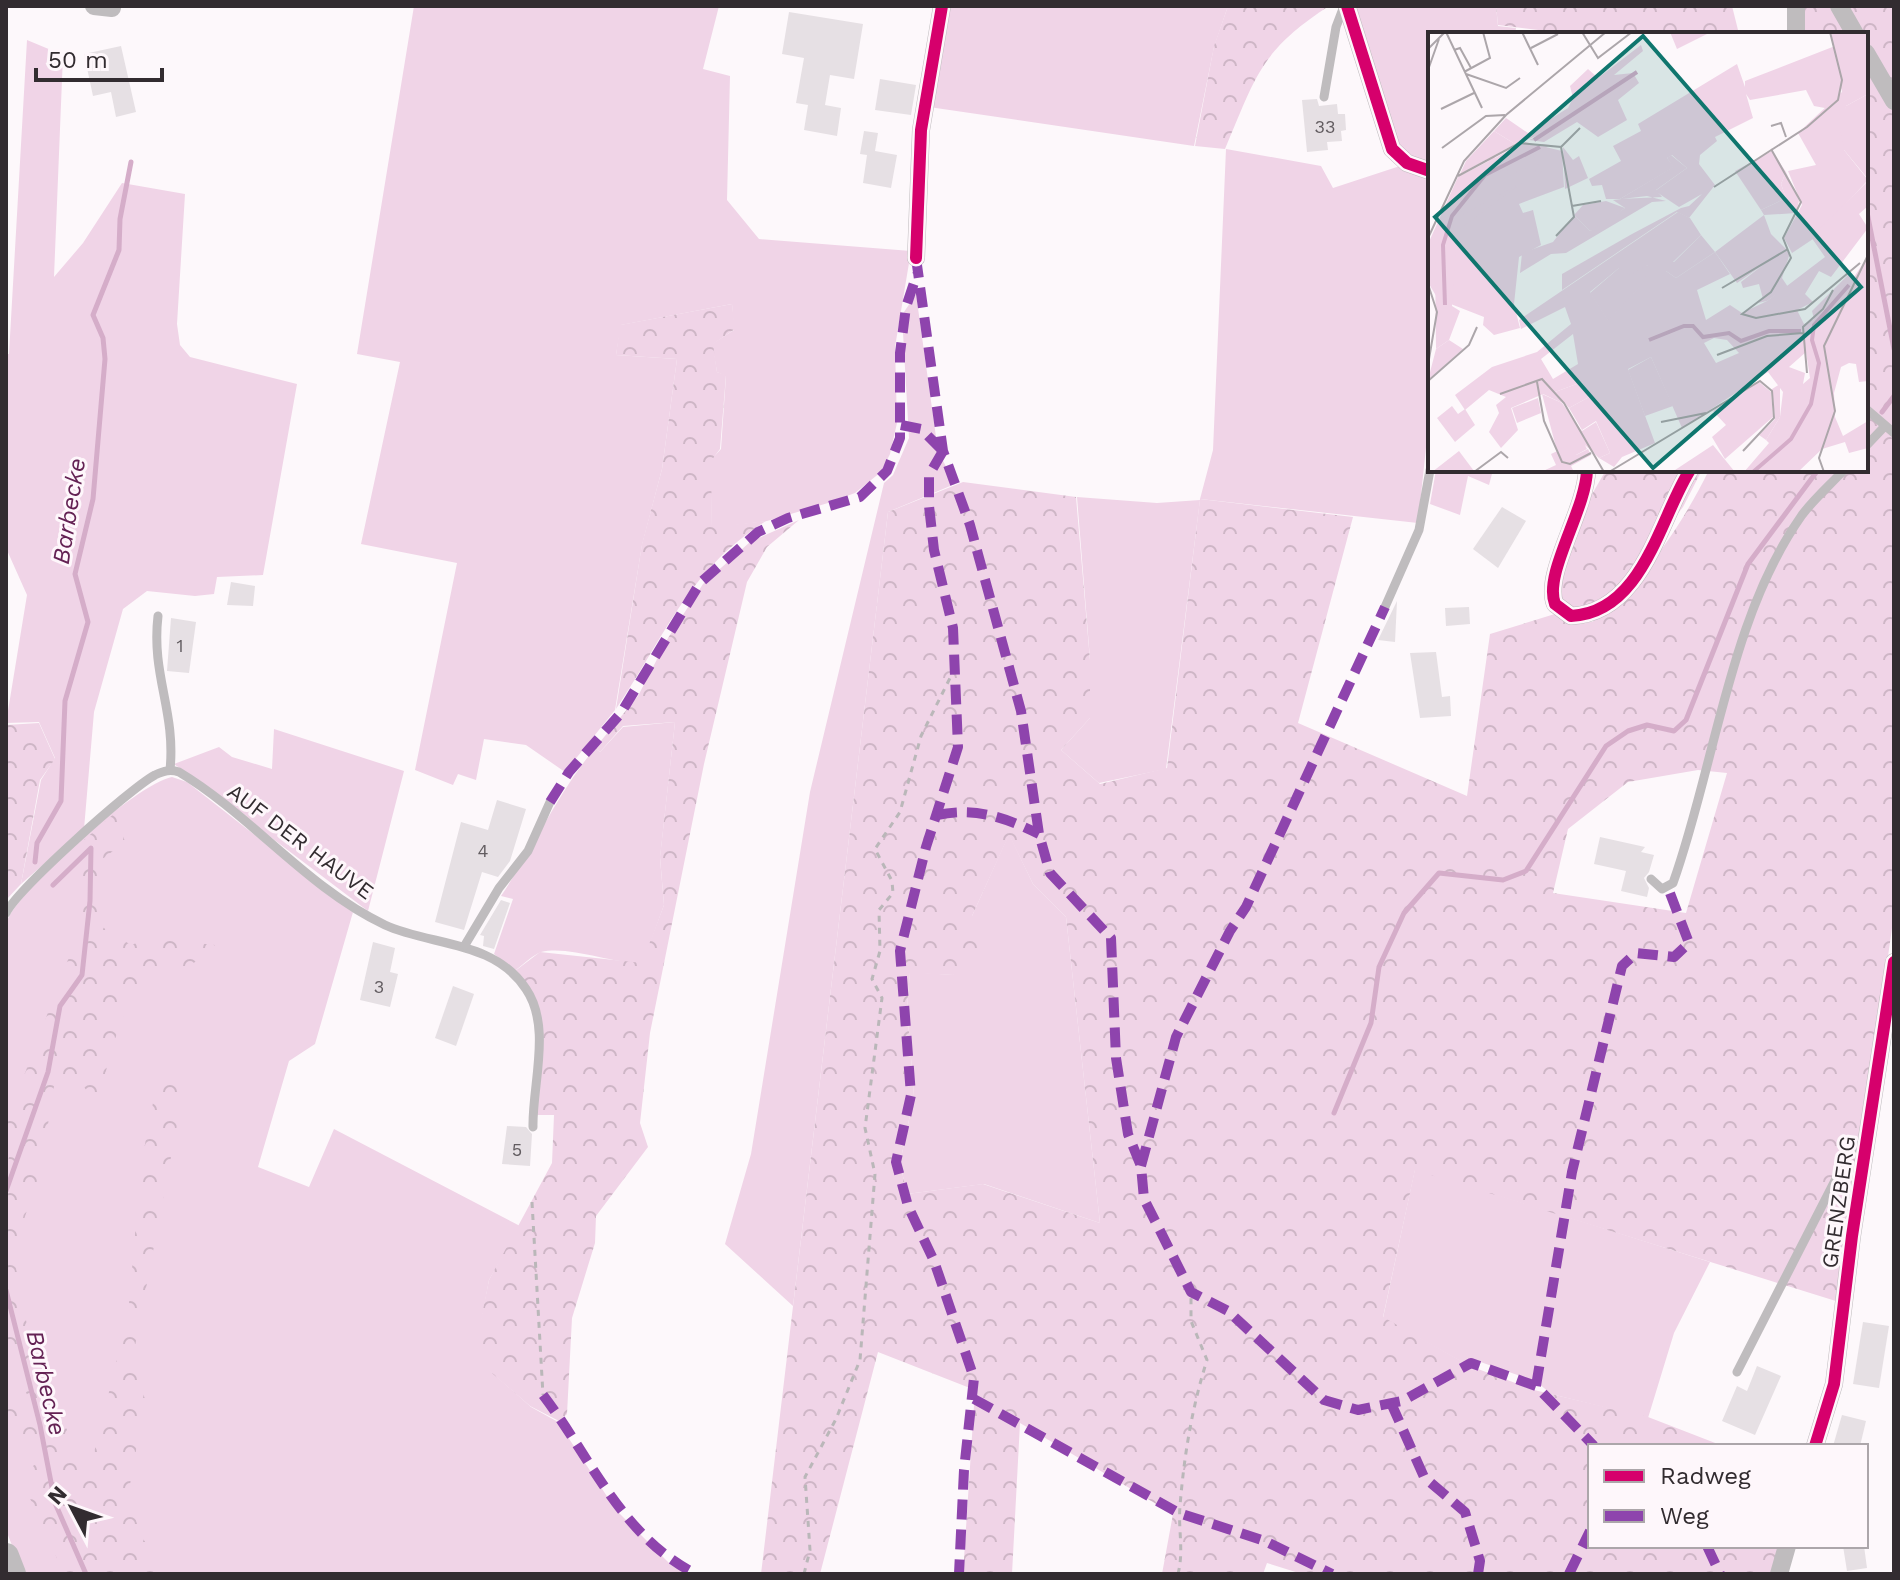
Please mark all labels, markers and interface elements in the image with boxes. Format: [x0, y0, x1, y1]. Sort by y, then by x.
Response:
scale bar [36, 32, 162, 82]
inset map [1428, 32, 1868, 472]
text: 50 m [48, 46, 108, 74]
house number: 33 [1315, 116, 1336, 137]
water label: Barbecke [47, 456, 91, 566]
house number: 1 [176, 635, 184, 656]
street label: AUF DER HAUVE [223, 778, 379, 904]
house number: 4 [478, 840, 489, 861]
house number: 3 [374, 976, 384, 997]
street label: GRENZBERG [1817, 1134, 1860, 1270]
house number: 5 [512, 1139, 522, 1160]
water label: Barbecke [20, 1328, 72, 1438]
legend [1588, 1444, 1868, 1548]
text: Radweg [1660, 1462, 1751, 1490]
north arrow [32, 1468, 112, 1548]
text: N [42, 1481, 72, 1510]
text: Weg [1660, 1502, 1709, 1530]

